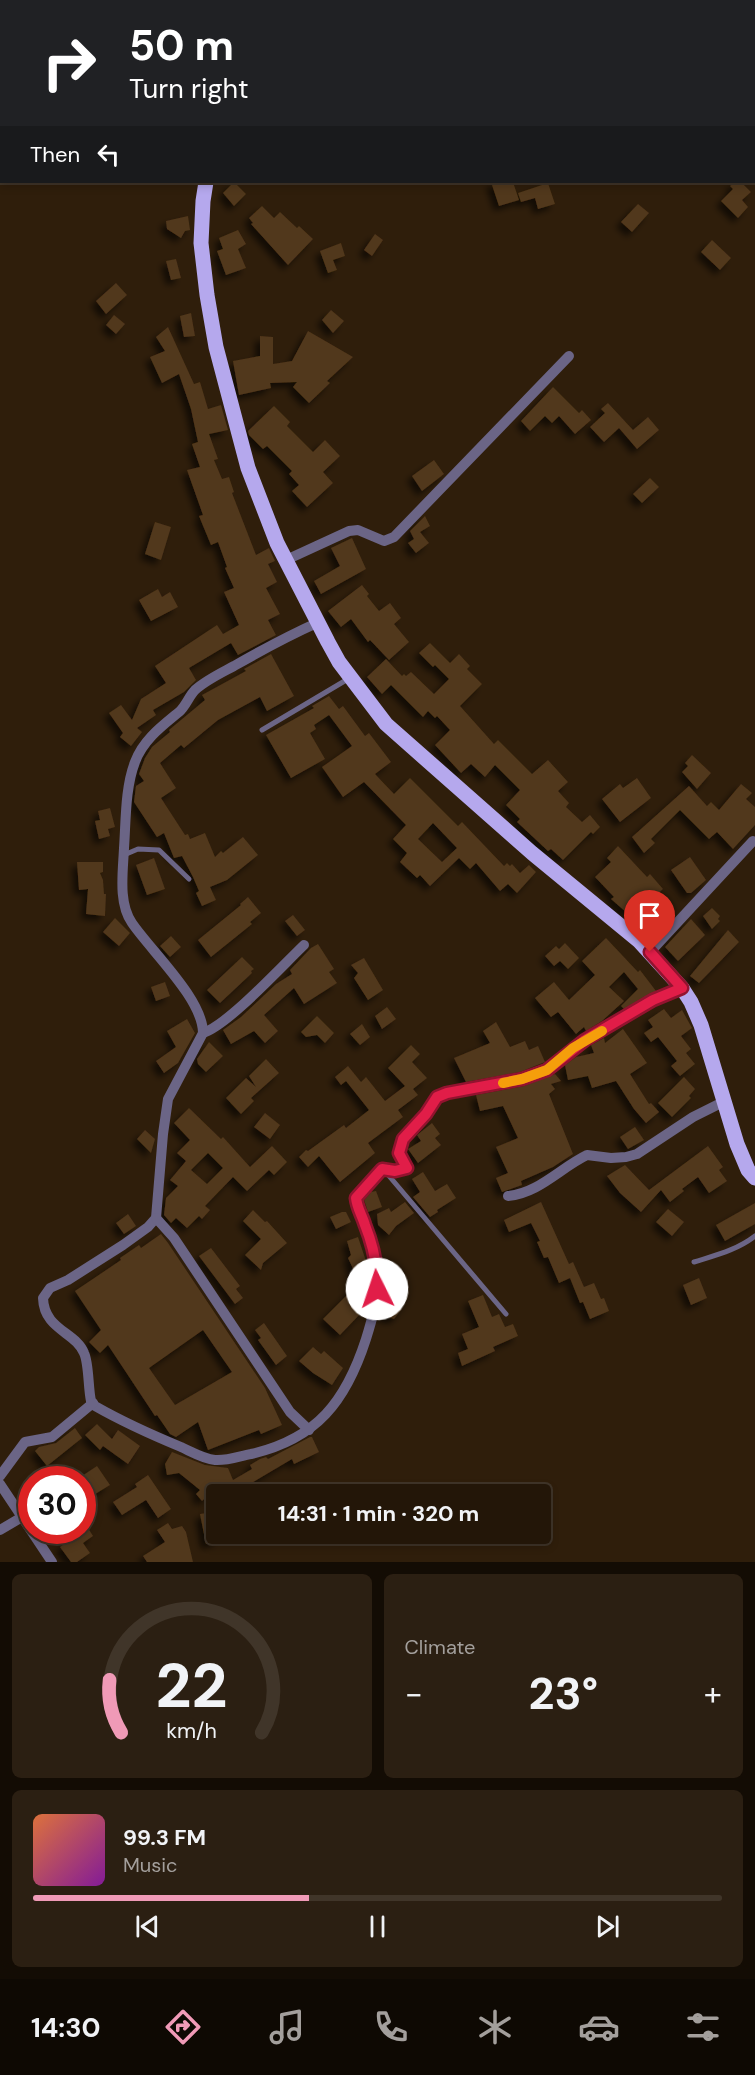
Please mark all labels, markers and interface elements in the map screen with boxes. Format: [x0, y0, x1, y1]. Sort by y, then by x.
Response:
text: 50 m [129, 18, 234, 73]
icon: right [30, 24, 108, 102]
text: Turn right [129, 71, 249, 106]
icon: left [92, 138, 125, 171]
text: Then [30, 140, 80, 169]
pin [624, 890, 675, 952]
icon: arrive [633, 899, 666, 932]
position arrow [345, 1257, 409, 1321]
speed limit sign: 30 [18, 1466, 96, 1544]
text: 14:31 · 1 min · 320 m [278, 1499, 479, 1528]
text: Climate [405, 1634, 475, 1660]
text: 22 [156, 1645, 228, 1726]
text: 23° [529, 1664, 598, 1723]
text: − [405, 1672, 423, 1715]
text: + [704, 1672, 722, 1715]
text: km/h [166, 1717, 217, 1745]
text: 99.3 FM [123, 1823, 206, 1852]
text: Music [123, 1852, 178, 1878]
icon: previous [131, 1910, 164, 1943]
icon: pause [361, 1910, 394, 1943]
icon: next [591, 1910, 624, 1943]
icon: directions [162, 2006, 204, 2048]
icon: music [266, 2006, 308, 2048]
icon: phone [370, 2006, 412, 2048]
icon: climate [474, 2006, 516, 2048]
icon: car [578, 2006, 620, 2048]
icon: filters [682, 2006, 724, 2048]
text: 14:30 [31, 2010, 100, 2045]

